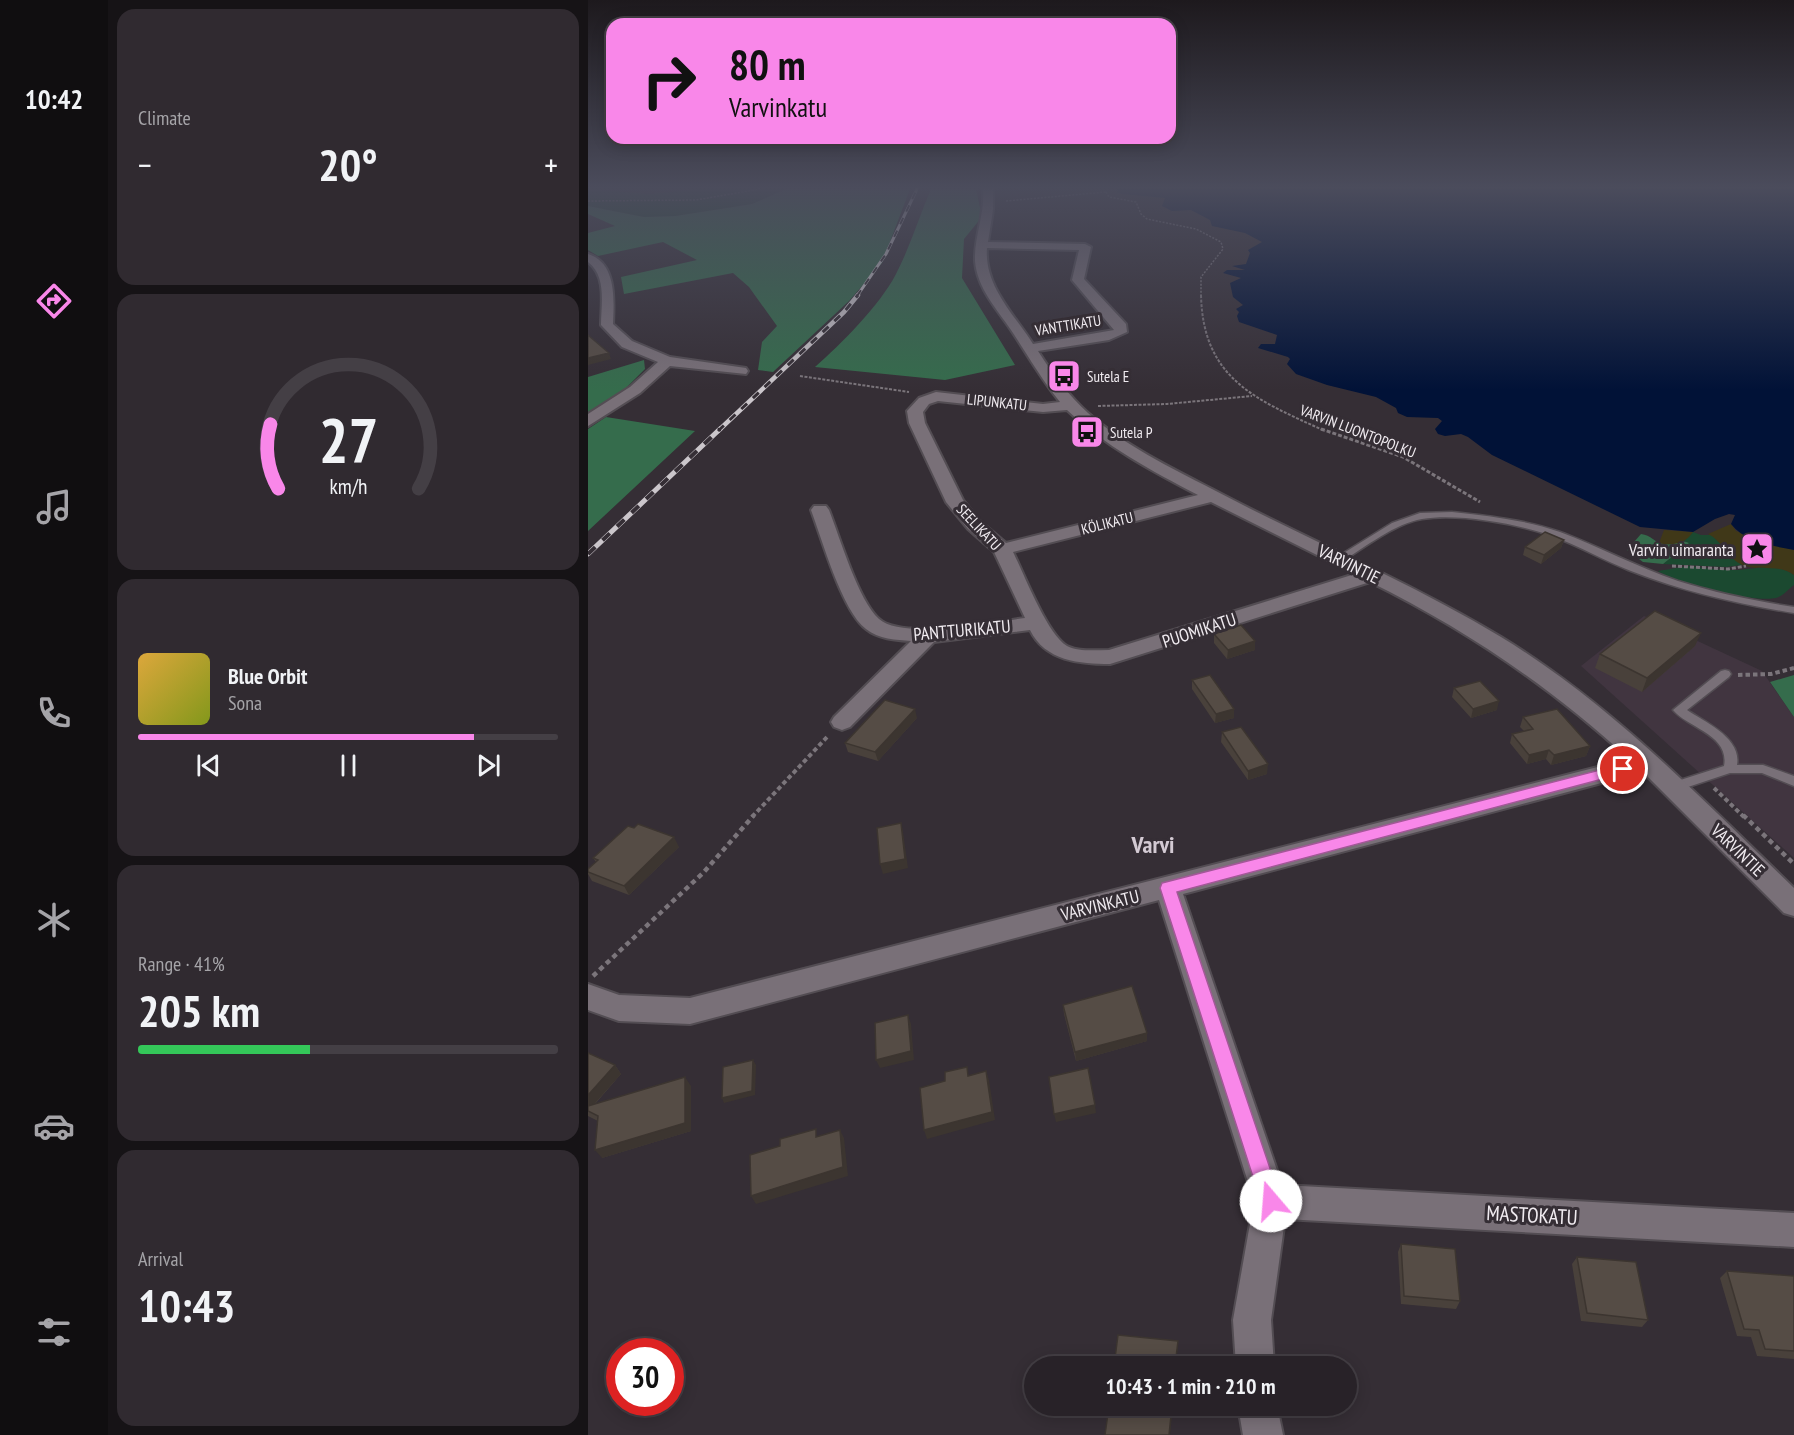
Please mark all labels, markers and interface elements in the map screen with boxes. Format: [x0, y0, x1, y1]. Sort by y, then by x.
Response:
text: 80 m [729, 37, 806, 92]
icon: right [630, 42, 708, 120]
text: 10:42 [25, 82, 83, 116]
text: Varvinkatu [729, 90, 827, 124]
text: Climate [138, 105, 191, 131]
text: 20° [318, 135, 378, 193]
text: − [138, 143, 152, 186]
text: + [544, 143, 558, 186]
icon: directions [33, 280, 75, 322]
street label: VANTTIKATU [1033, 310, 1102, 340]
bus stop icon: Sutela E [1046, 358, 1082, 394]
place label: Sutela E [1087, 367, 1129, 386]
street label: LIPUNKATU [966, 389, 1028, 415]
text: 27 [318, 399, 378, 480]
street label: VARVIN LUONTOPOLKU [1296, 400, 1419, 462]
bus stop icon: Sutela P [1069, 414, 1105, 450]
place label: Sutela P [1110, 423, 1153, 442]
text: km/h [329, 473, 367, 501]
icon: music [33, 486, 75, 528]
street label: SEELIKATU [953, 500, 1005, 554]
street label: KÖLIKATU [1079, 507, 1135, 539]
place icon: Varvin uimaranta [1739, 531, 1775, 567]
place label: Varvin uimaranta [1628, 538, 1734, 561]
street label: VARVINTIE [1313, 539, 1384, 589]
street label: PUOMIKATU [1159, 607, 1239, 653]
street label: PANTTURIKATU [912, 614, 1012, 646]
text: Blue Orbit [228, 662, 307, 690]
text: Sona [228, 690, 262, 716]
icon: phone [33, 692, 75, 734]
pin [1597, 743, 1648, 794]
icon: previous [192, 749, 225, 782]
icon: pause [332, 749, 365, 782]
icon: next [472, 749, 505, 782]
icon: arrive [1606, 752, 1639, 785]
street label: VARVINTIE [1705, 818, 1770, 881]
district label: Varvi [1131, 829, 1174, 860]
street label: VARVINKATU [1058, 884, 1141, 926]
icon: climate [33, 899, 75, 941]
text: Range · 41% [138, 951, 225, 977]
text: 205 km [138, 981, 260, 1039]
icon: car [33, 1105, 75, 1147]
position arrow [1239, 1169, 1303, 1233]
street label: MASTOKATU [1486, 1199, 1578, 1231]
text: Arrival [138, 1246, 183, 1272]
text: 10:43 [138, 1276, 235, 1334]
icon: filters [33, 1311, 75, 1353]
speed limit sign: 30 [606, 1338, 684, 1416]
text: 10:43 · 1 min · 210 m [1105, 1372, 1276, 1400]

